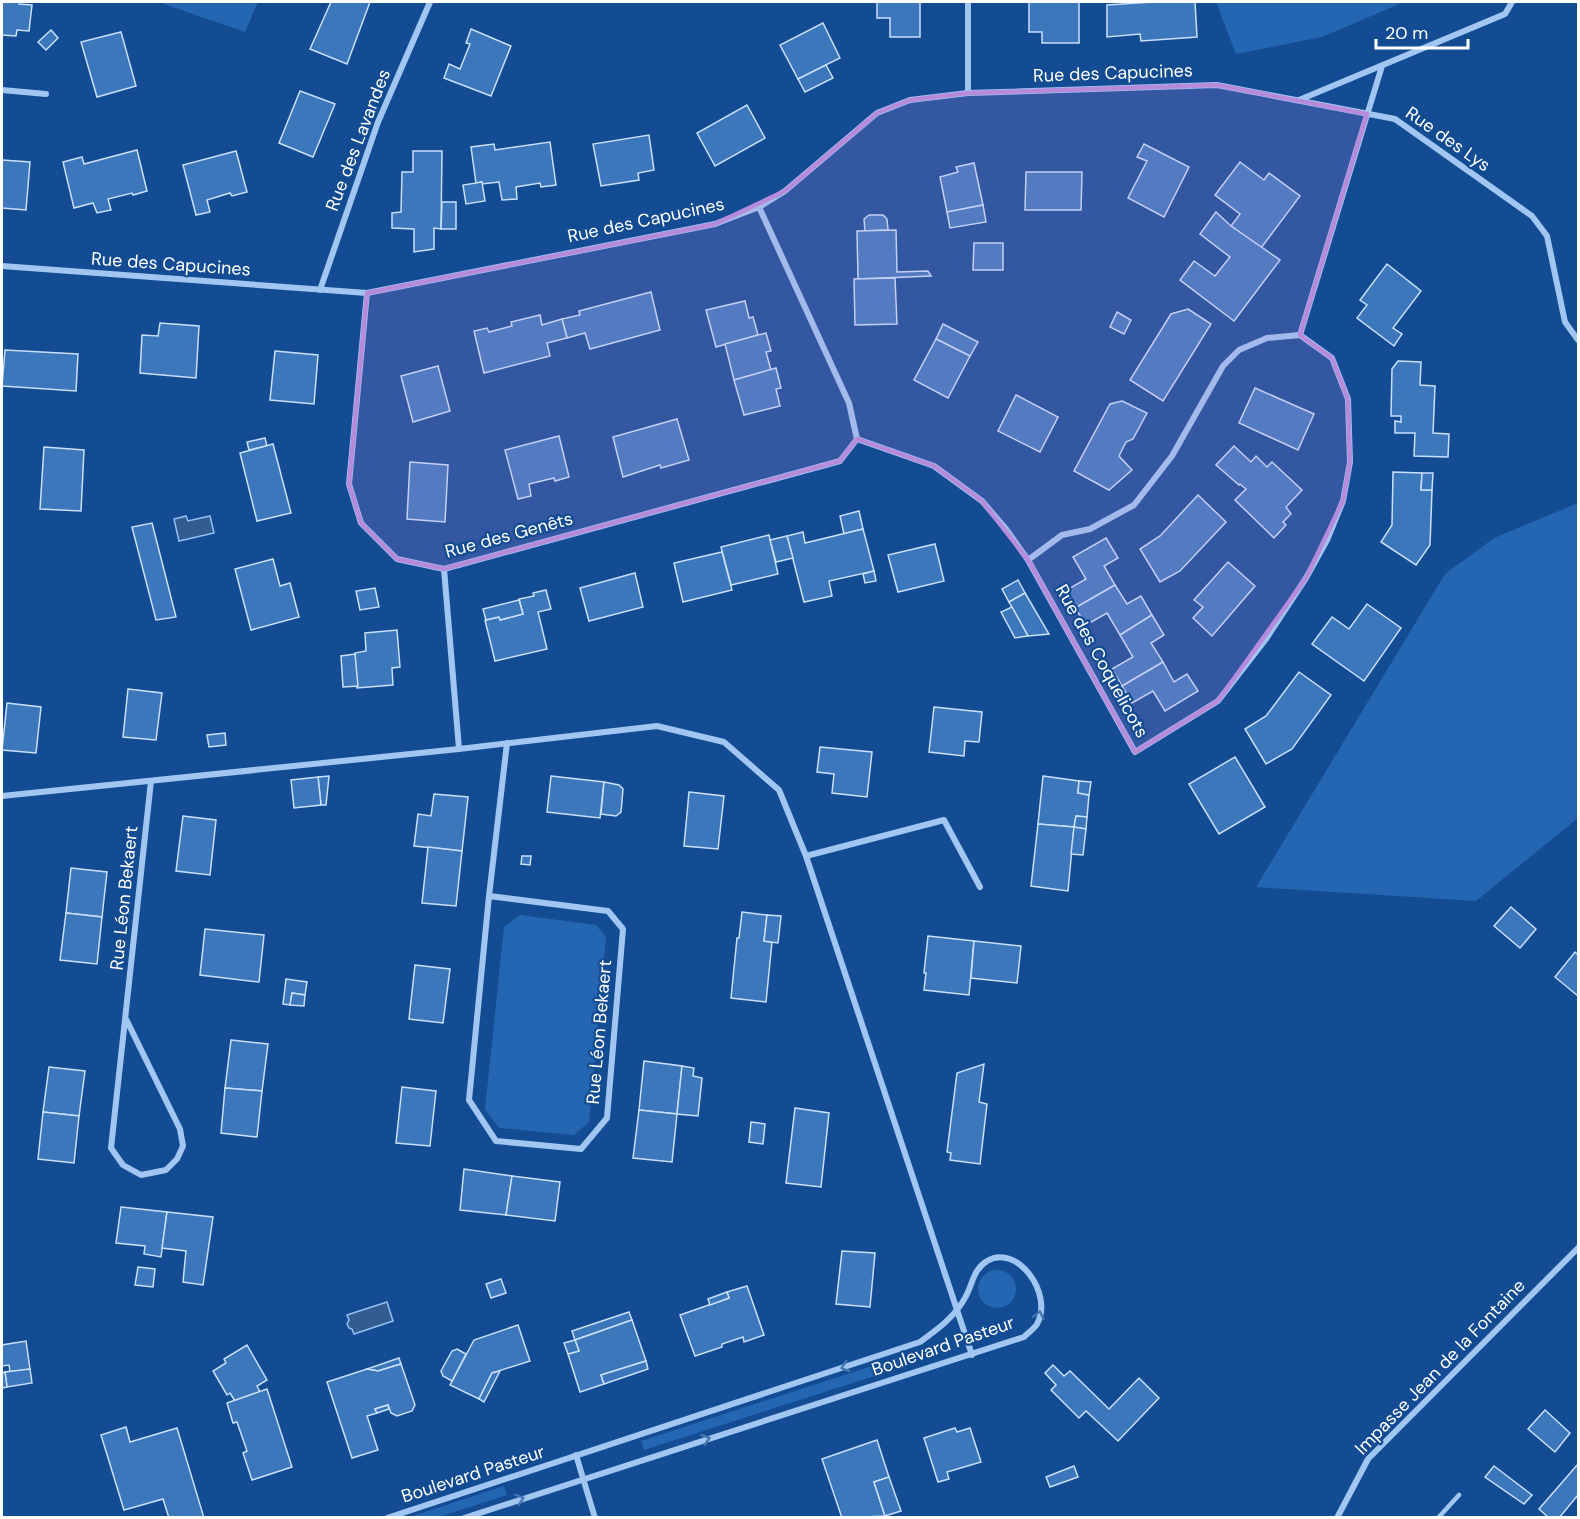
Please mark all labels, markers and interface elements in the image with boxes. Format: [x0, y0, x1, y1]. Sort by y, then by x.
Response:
scale bar [1376, 12, 1468, 50]
text: 20 m [1385, 21, 1428, 45]
street label: Rue des Capucines [1033, 58, 1193, 88]
street label: Rue des Lavandes [320, 66, 396, 214]
street label: Rue des Lys [1401, 101, 1495, 177]
street label: Rue des Capucines [565, 192, 727, 248]
street label: Rue des Capucines [90, 246, 252, 282]
street label: Rue des Genêts [442, 506, 576, 564]
street label: Rue des Coquelicots [1050, 580, 1154, 742]
street label: Rue Léon Bekaert [104, 825, 144, 971]
street label: Rue Léon Bekaert [581, 959, 617, 1105]
street label: Impasse Jean de la Fontaine [1350, 1274, 1530, 1460]
street label: Boulevard Pasteur [868, 1310, 1018, 1382]
one-way arrow [1032, 1310, 1045, 1320]
one-way arrow [840, 1359, 851, 1372]
one-way arrow [700, 1434, 711, 1447]
street label: Boulevard Pasteur [398, 1439, 548, 1508]
one-way arrow [514, 1494, 525, 1506]

